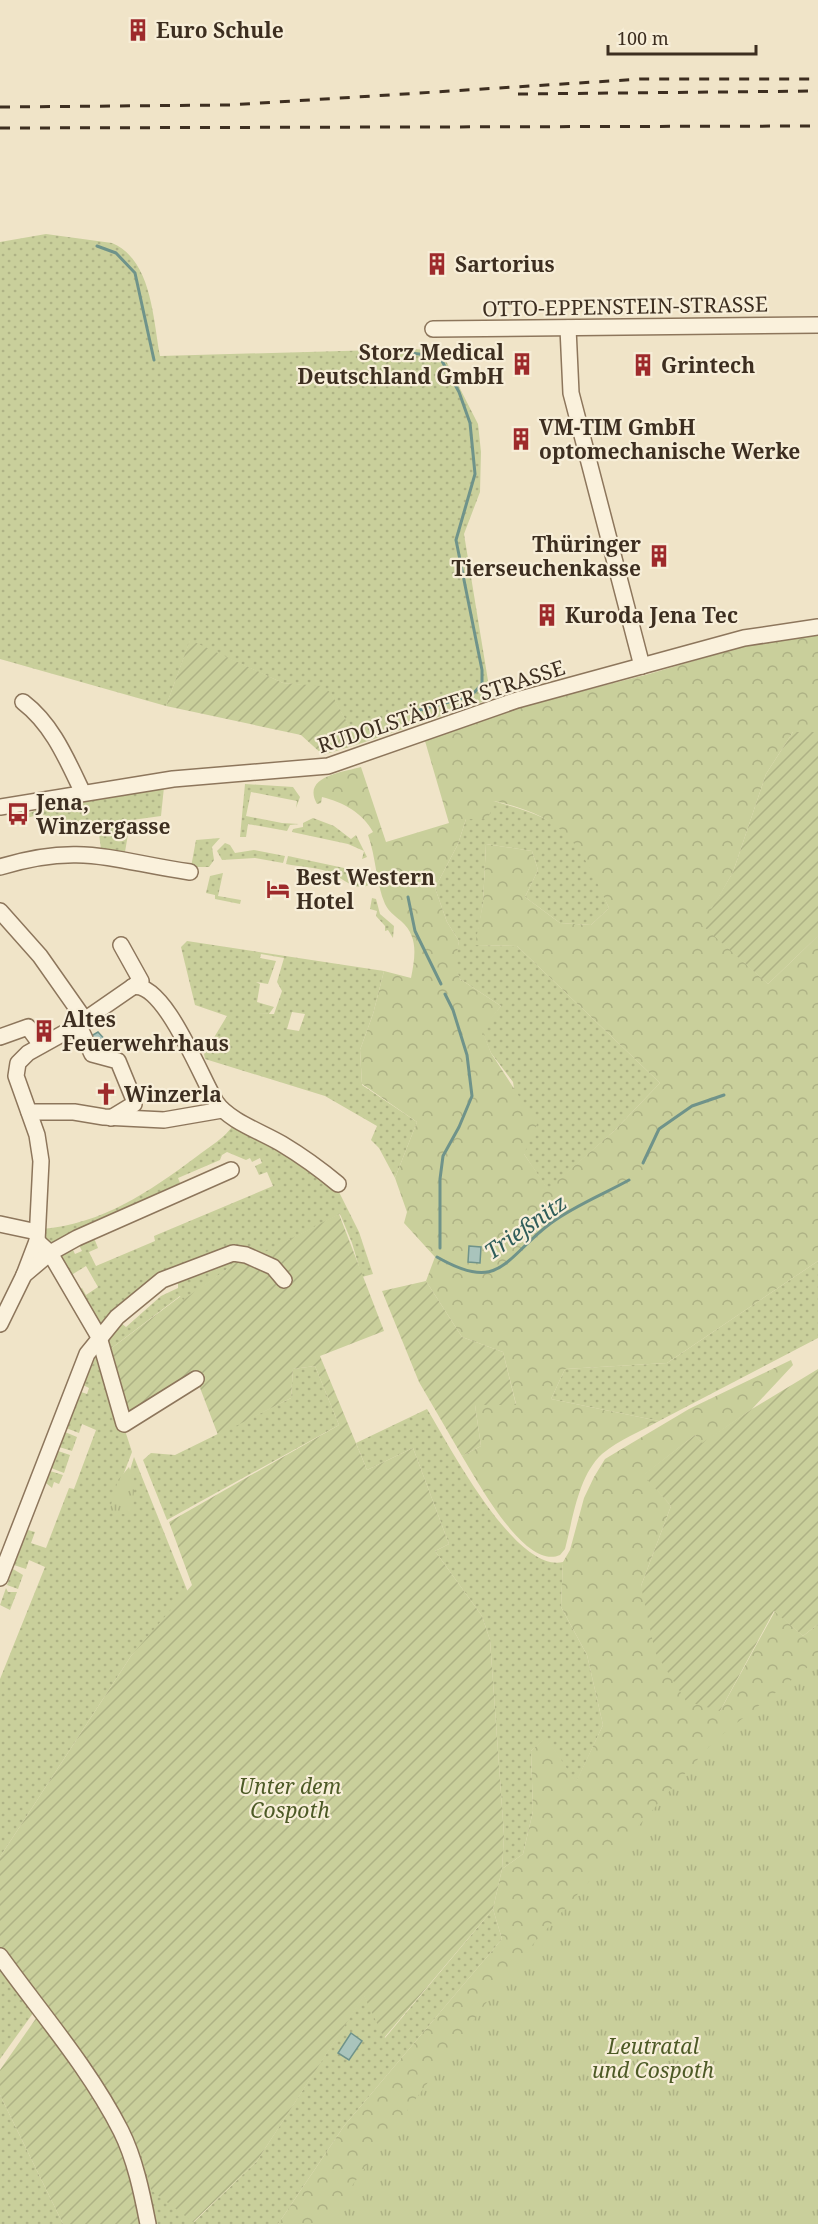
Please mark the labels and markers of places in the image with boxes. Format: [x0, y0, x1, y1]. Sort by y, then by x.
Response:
place label: Euro Schule [156, 16, 284, 44]
building icon: Euro Schule [125, 17, 151, 43]
place label: Sartorius [455, 250, 555, 278]
building icon: Sartorius [424, 251, 450, 277]
place label: Storz Medical Deutschland GmbH [297, 338, 505, 390]
building icon: Storz Medical Deutschland GmbH [509, 351, 535, 377]
place label: Grintech [661, 351, 755, 379]
building icon: Grintech [630, 352, 656, 378]
place label: VM-TIM GmbH optomechanische Werke [539, 413, 800, 465]
building icon: VM-TIM GmbH optomechanische Werke [508, 426, 534, 452]
place label: Thüringer Tierseuchenkasse [451, 530, 641, 582]
building icon: Thüringer Tierseuchenkasse [646, 543, 672, 569]
place label: Kuroda Jena Tec [565, 601, 738, 629]
building icon: Kuroda Jena Tec [534, 602, 560, 628]
place label: Jena, Winzergasse [35, 788, 170, 840]
bus stop icon: Jena, Winzergasse [5, 801, 31, 827]
place label: Best Western Hotel [296, 863, 435, 915]
hotel icon: Best Western Hotel [265, 876, 291, 902]
place label: Altes Feuerwehrhaus [62, 1005, 229, 1057]
building icon: Altes Feuerwehrhaus [31, 1018, 57, 1044]
place label: Winzerla [124, 1080, 222, 1108]
church icon: Winzerla [93, 1081, 119, 1107]

